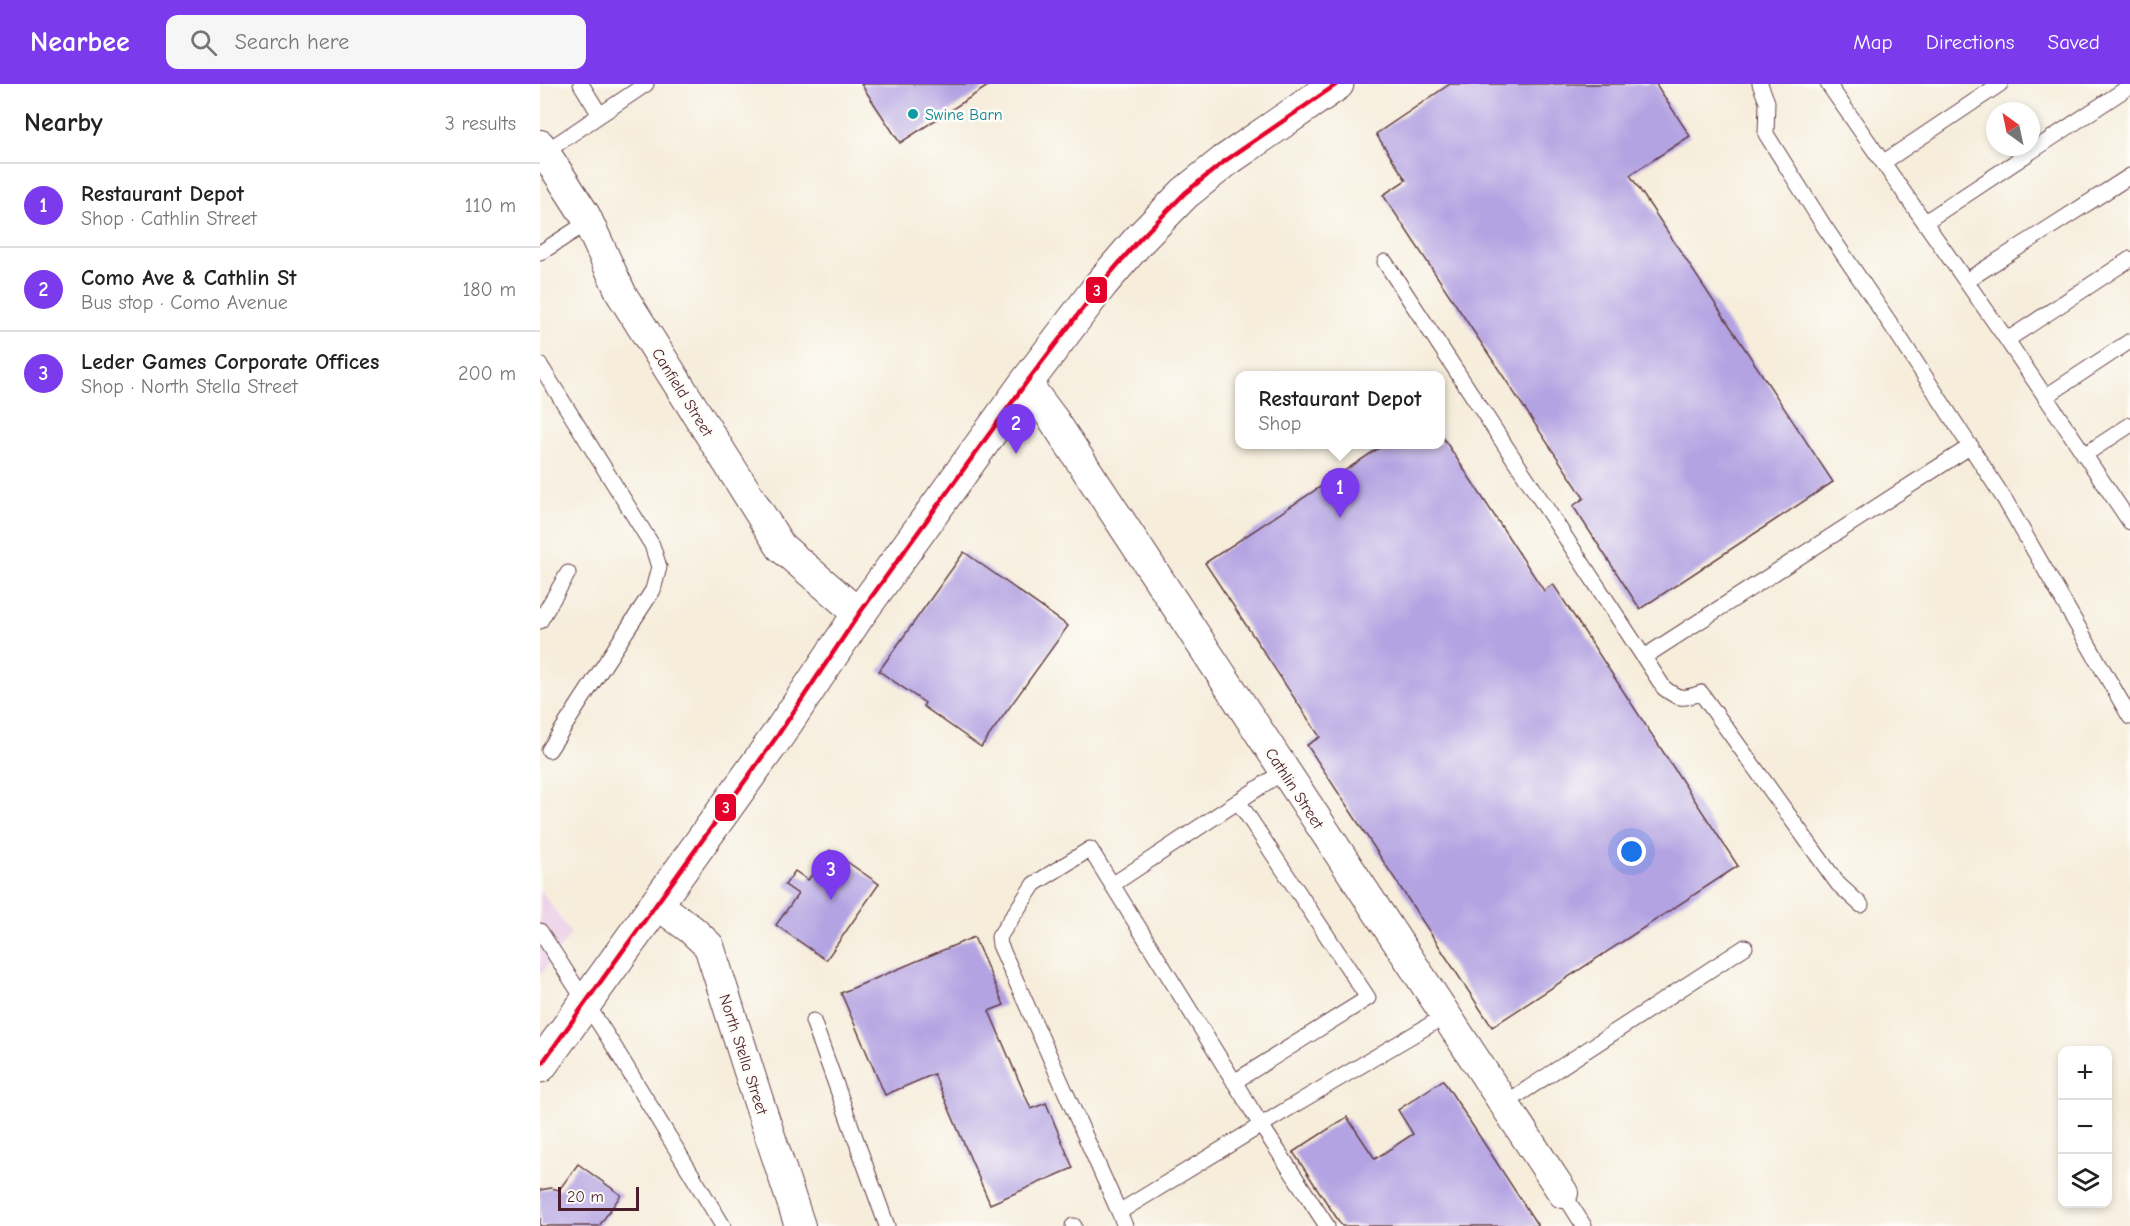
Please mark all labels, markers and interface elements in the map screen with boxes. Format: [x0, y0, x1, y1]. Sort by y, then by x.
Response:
search box [166, 15, 586, 69]
text: Nearbee [30, 26, 130, 58]
icon: search [187, 26, 220, 59]
text: Search here [235, 29, 349, 55]
text: Map [1853, 30, 1893, 54]
text: Directions [1926, 30, 2015, 54]
text: Saved [2048, 30, 2100, 54]
north arrow [1986, 102, 2040, 156]
place label: Swine Barn [925, 106, 1003, 124]
marker: Swine Barn [906, 107, 920, 121]
text: Nearby [24, 108, 103, 138]
text: 3 results [445, 112, 516, 135]
text: Restaurant Depot [81, 181, 244, 207]
text: 1 [40, 194, 47, 217]
text: 110 m [465, 194, 516, 217]
text: Shop · Cathlin Street [81, 207, 257, 230]
text: Como Ave & Cathlin St [81, 265, 296, 291]
line badge: 3 [1085, 276, 1108, 304]
text: 2 [39, 278, 48, 301]
text: 180 m [462, 278, 516, 301]
text: 3 [1093, 282, 1101, 300]
text: Bus stop · Como Avenue [81, 291, 288, 314]
street label: Canfield Street [648, 345, 717, 440]
text: Leder Games Corporate Offices [81, 349, 379, 375]
text: 3 [39, 362, 48, 385]
text: 200 m [458, 362, 516, 385]
popup [1235, 371, 1445, 449]
text: Shop · North Stella Street [81, 375, 298, 398]
text: Restaurant Depot [1258, 386, 1422, 412]
pin: 2 [996, 404, 1036, 454]
text: Shop [1258, 412, 1301, 435]
pin: 1 [1320, 468, 1360, 518]
street label: Cathlin Street [1261, 745, 1327, 833]
line badge: 3 [714, 793, 737, 822]
text: 3 [722, 799, 730, 817]
your location [1617, 837, 1646, 866]
pin: 3 [812, 850, 850, 900]
street label: North Stella Street [715, 992, 771, 1117]
map controls [2058, 1046, 2112, 1208]
button: + [2058, 1046, 2112, 1100]
button: − [2058, 1100, 2112, 1154]
button: layers [2058, 1154, 2112, 1208]
scale bar [558, 1184, 639, 1212]
text: 20 m [567, 1188, 604, 1206]

